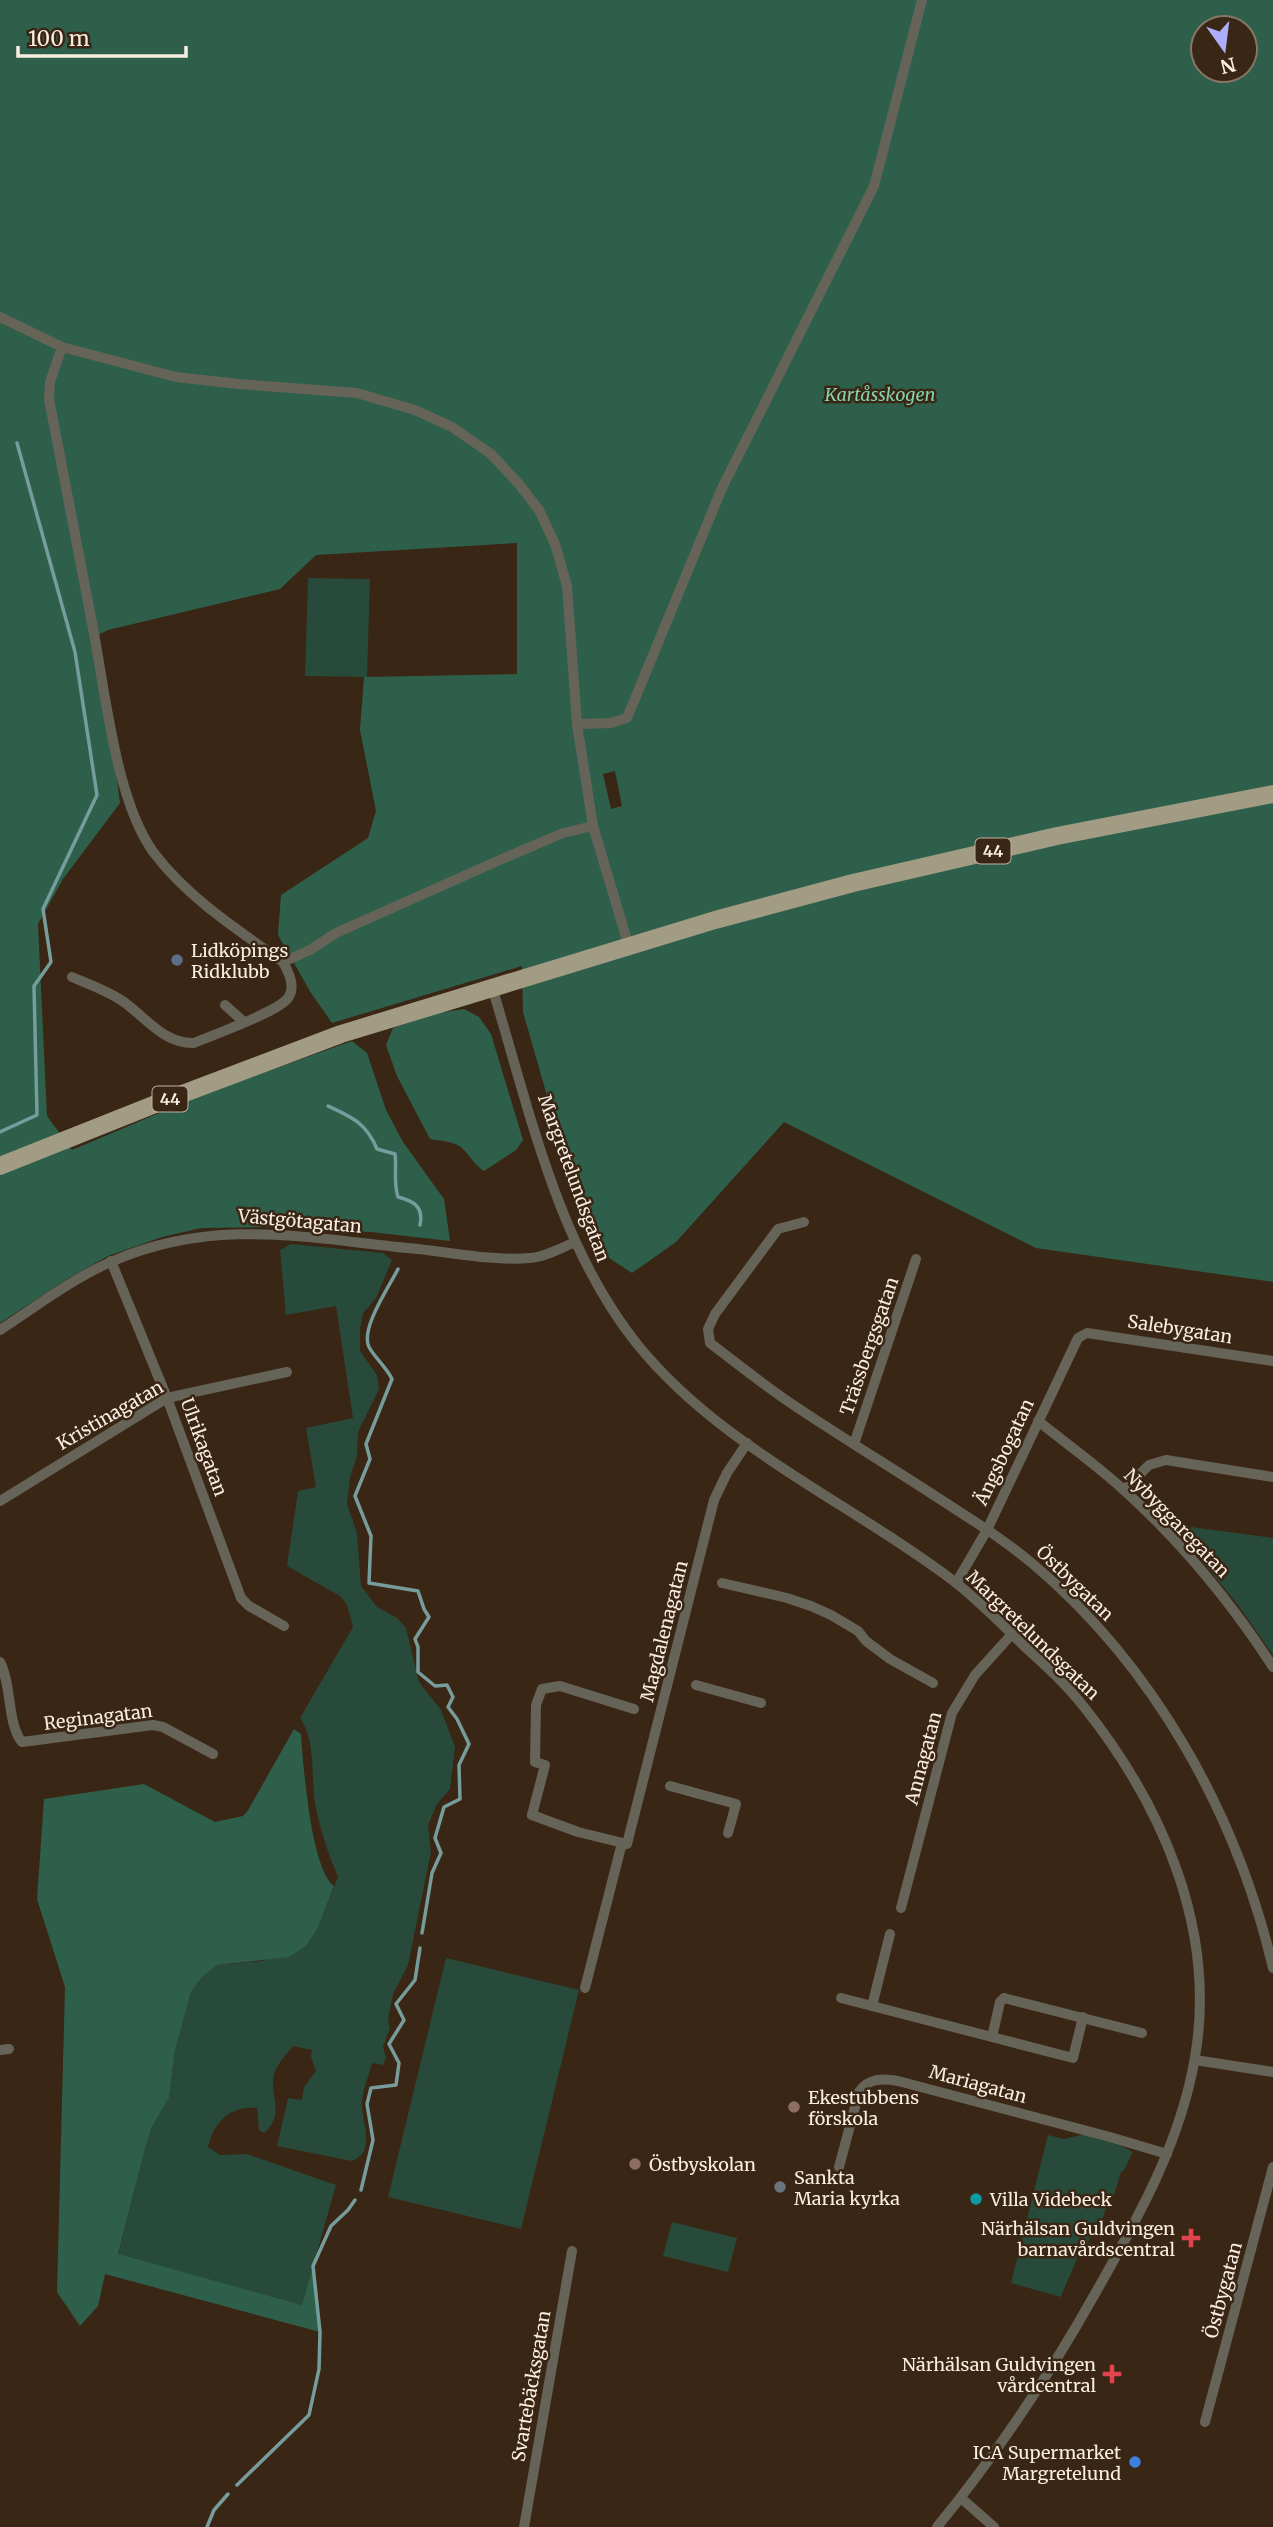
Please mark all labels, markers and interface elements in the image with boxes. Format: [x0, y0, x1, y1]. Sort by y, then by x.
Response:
scale bar [18, 14, 186, 58]
north arrow [1189, 14, 1259, 84]
text: 100 m [28, 25, 90, 52]
text: N [1218, 52, 1238, 79]
park label: Kartåsskogen [824, 383, 935, 406]
road number: 44 [976, 838, 1010, 864]
place label: Lidköpings Ridklubb [191, 939, 289, 983]
marker: Lidköpings Ridklubb [169, 952, 185, 968]
road number: 44 [152, 1086, 188, 1112]
street label: Margretelundsgatan [533, 1091, 615, 1265]
street label: Västgötagatan [236, 1204, 363, 1238]
street label: Trässbergsgatan [835, 1274, 903, 1418]
street label: Salebygatan [1126, 1309, 1234, 1349]
street label: Kristinagatan [53, 1375, 167, 1455]
street label: Ulrikagatan [176, 1395, 232, 1499]
street label: Ängsbogatan [969, 1395, 1039, 1510]
street label: Nybyggaregatan [1119, 1464, 1235, 1582]
street label: Östbygatan [1031, 1540, 1119, 1626]
street label: Magdalenagatan [635, 1558, 693, 1704]
street label: Margretelundsgatan [962, 1565, 1105, 1705]
street label: Reginagatan [42, 1699, 154, 1735]
street label: Annagatan [899, 1709, 946, 1808]
street label: Mariagatan [927, 2060, 1029, 2108]
place label: Ekestubbens förskola [808, 2086, 919, 2130]
marker: Ekestubbens förskola [786, 2099, 802, 2115]
place label: Östbyskolan [649, 2153, 756, 2176]
marker: Östbyskolan [627, 2156, 643, 2172]
place label: Sankta Maria kyrka [794, 2166, 900, 2210]
marker: Sankta Maria kyrka [772, 2179, 788, 2195]
place label: Villa Videbeck [989, 2188, 1113, 2211]
marker: Villa Videbeck [968, 2191, 984, 2207]
place label: Närhälsan Guldvingen barnavårdscentral [981, 2217, 1175, 2261]
marker: Närhälsan Guldvingen barnavårdscentral [1181, 2228, 1201, 2248]
street label: Östbygatan [1199, 2239, 1247, 2341]
street label: Svartebäcksgatan [506, 2309, 556, 2463]
place label: Närhälsan Guldvingen vårdcentral [902, 2353, 1096, 2397]
marker: Närhälsan Guldvingen vårdcentral [1102, 2364, 1122, 2384]
place label: ICA Supermarket Margretelund [973, 2441, 1121, 2485]
marker: ICA Supermarket Margretelund [1127, 2454, 1143, 2470]

